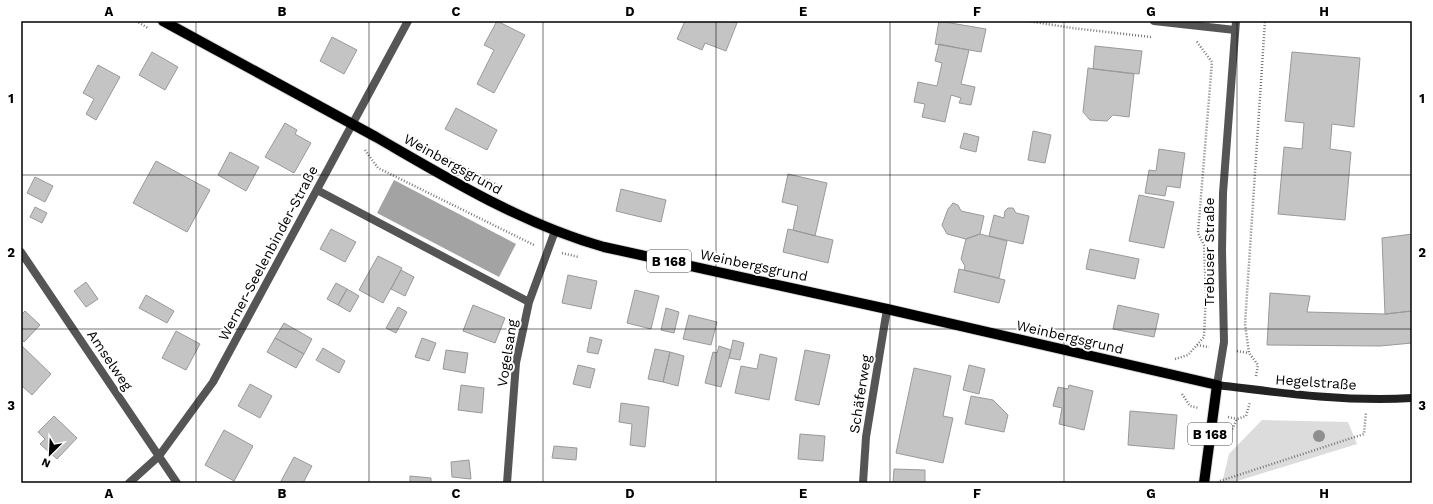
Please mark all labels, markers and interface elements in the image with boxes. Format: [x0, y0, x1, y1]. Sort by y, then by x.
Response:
text: A [105, 4, 114, 19]
text: B [278, 4, 287, 19]
text: C [452, 4, 461, 19]
text: D [625, 4, 635, 19]
text: E [799, 4, 807, 19]
text: F [973, 4, 981, 19]
text: G [1146, 4, 1156, 19]
text: H [1319, 4, 1329, 19]
text: 1 [8, 91, 14, 106]
text: 1 [1419, 91, 1425, 106]
street label: Weinbergsgrund [401, 130, 505, 198]
street label: Werner-Seelenbinder-Straße [215, 163, 321, 343]
street label: Trebuser Straße [1201, 197, 1217, 307]
text: 2 [7, 245, 15, 260]
text: 2 [1418, 245, 1426, 260]
street label: Weinbergsgrund [699, 246, 809, 284]
road number: B 168 [647, 250, 691, 272]
street label: Weinbergsgrund [1015, 317, 1125, 357]
street label: Vogelsang [494, 318, 520, 388]
street label: Amselweg [84, 327, 136, 394]
street label: Schäferweg [846, 353, 874, 434]
street label: Hegelstraße [1275, 371, 1357, 393]
text: 3 [7, 398, 15, 413]
text: 3 [1418, 398, 1426, 413]
road number: B 168 [1188, 423, 1232, 445]
north arrow [30, 434, 70, 474]
text: N [40, 455, 53, 470]
text: A [105, 486, 114, 501]
text: B [278, 486, 287, 501]
text: C [452, 486, 461, 501]
text: D [625, 486, 635, 501]
text: E [799, 486, 807, 501]
text: F [973, 486, 981, 501]
text: G [1146, 486, 1156, 501]
text: H [1319, 486, 1329, 501]

